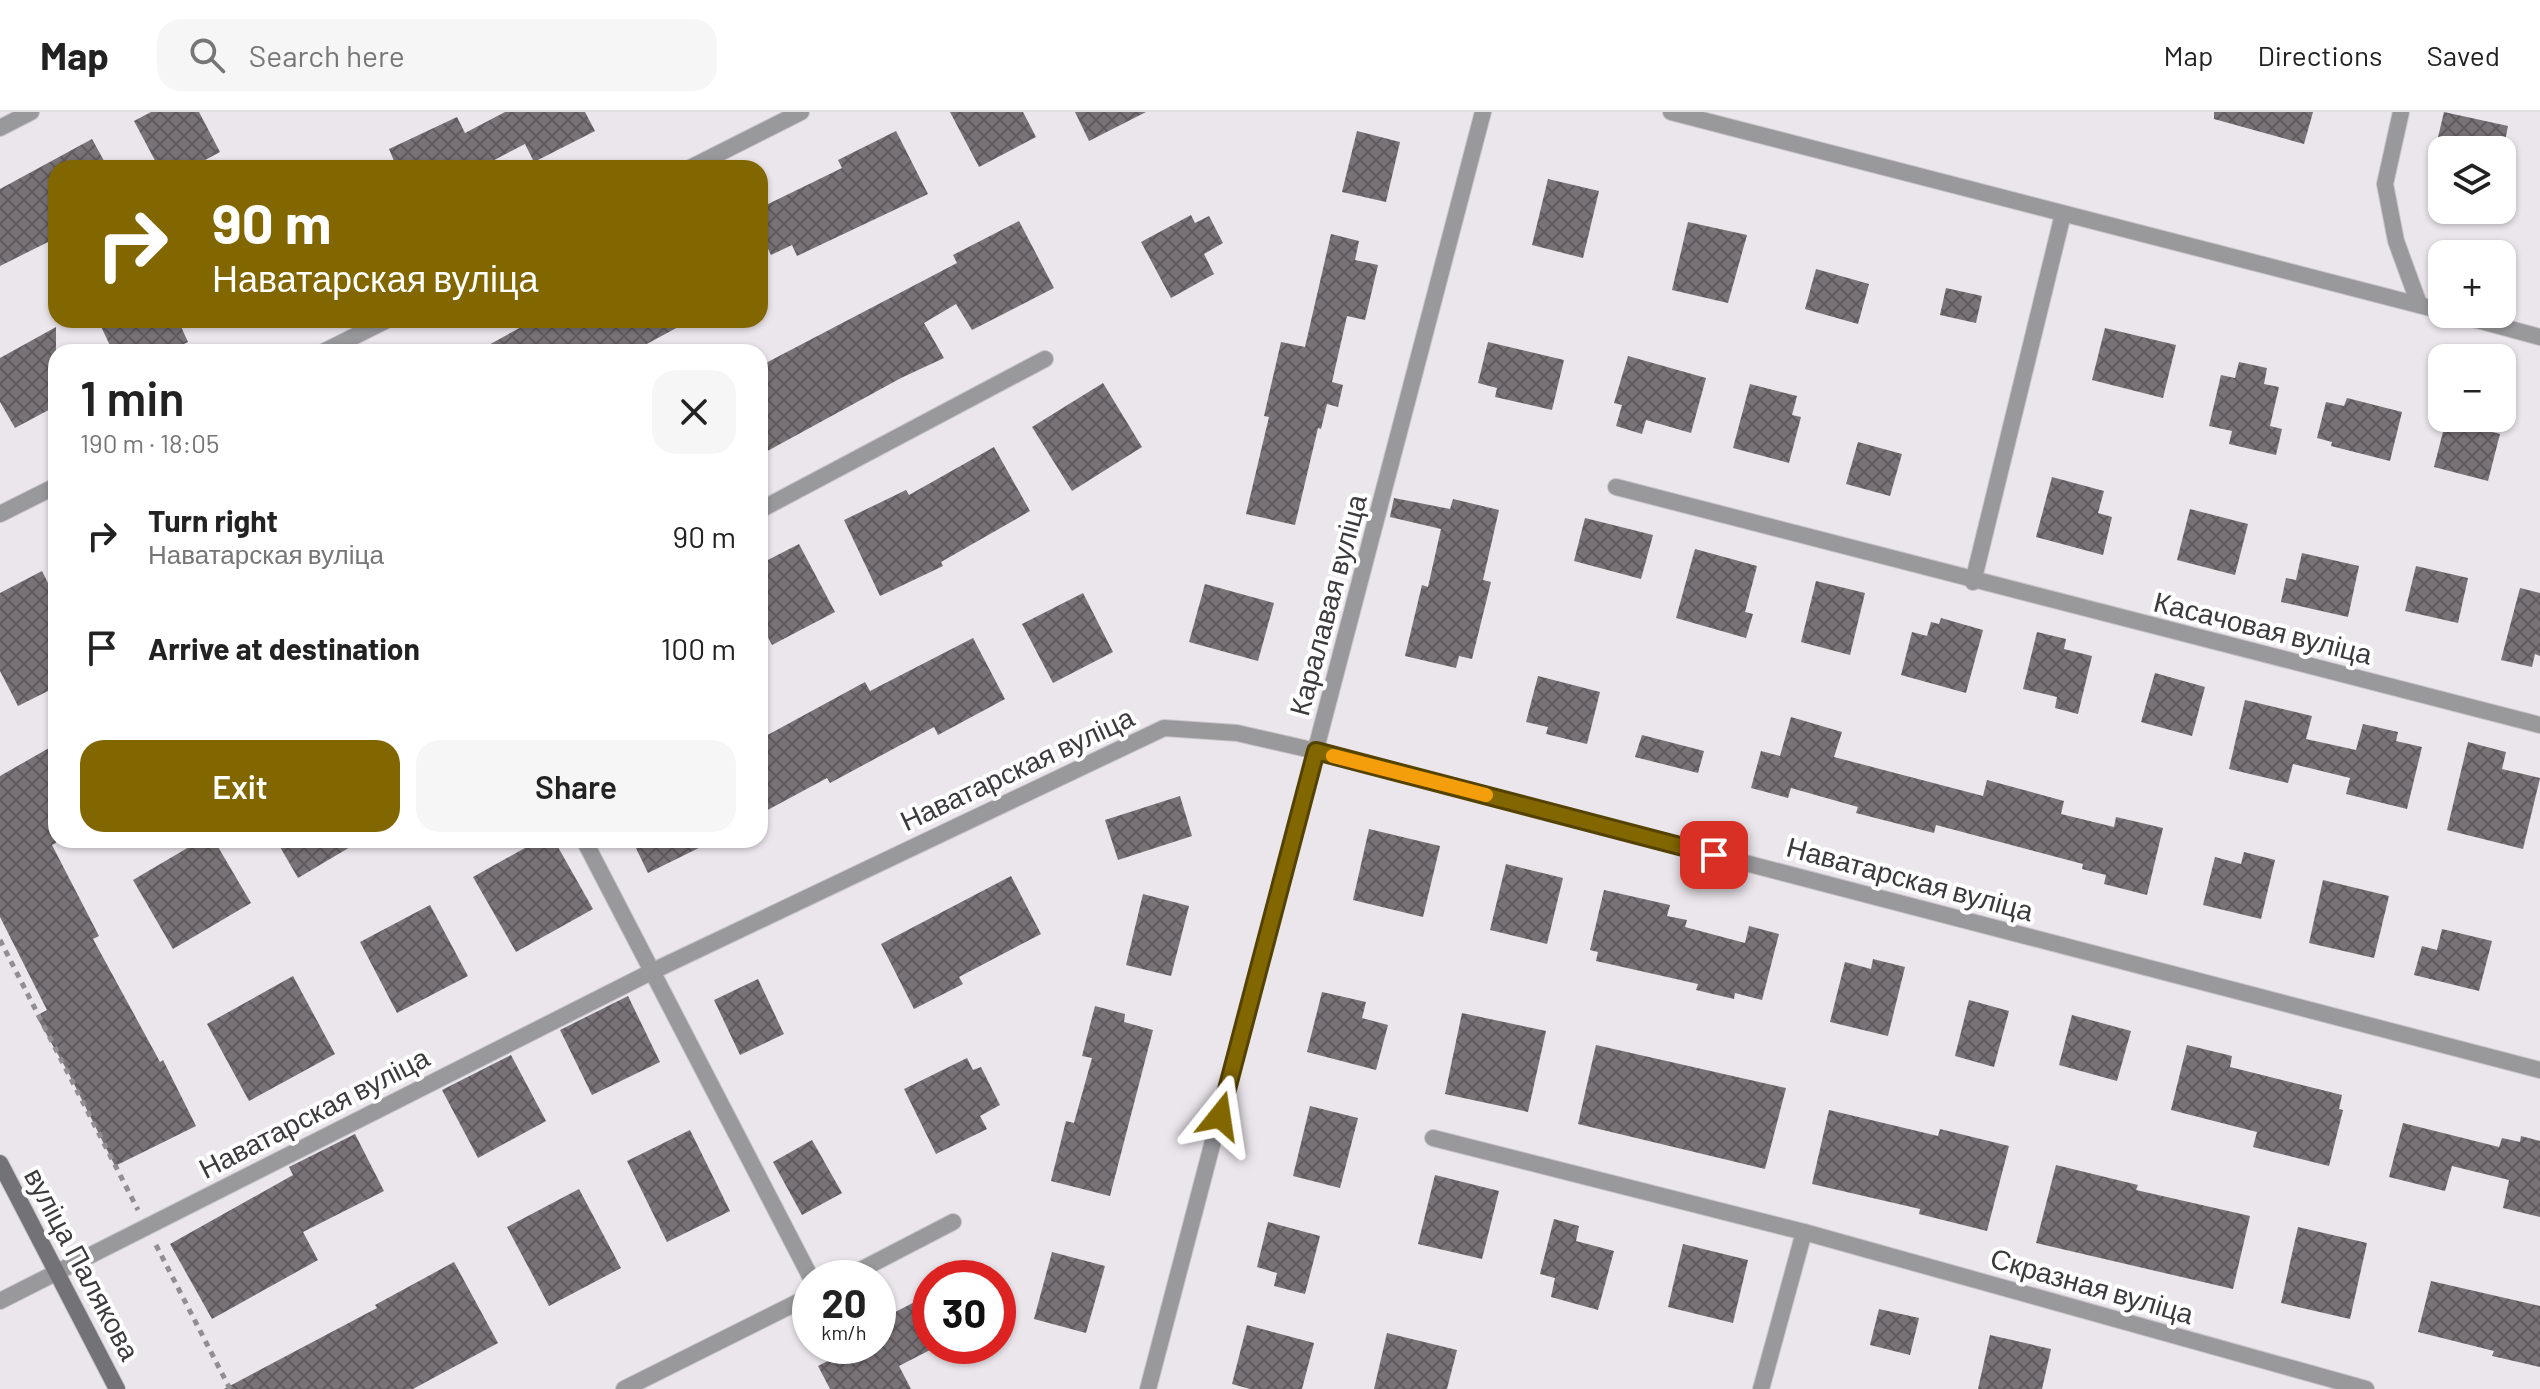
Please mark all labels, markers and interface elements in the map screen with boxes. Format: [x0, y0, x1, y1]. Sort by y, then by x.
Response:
search box [157, 19, 717, 91]
text: Map [40, 32, 109, 78]
icon: search [185, 33, 229, 77]
text: Search here [249, 37, 405, 73]
text: Map [2164, 38, 2213, 72]
text: Directions [2257, 38, 2383, 72]
text: Saved [2427, 38, 2500, 72]
map controls [2428, 136, 2516, 432]
button: layers [2428, 136, 2516, 224]
text: 90 m [212, 188, 332, 255]
icon: right [80, 192, 184, 296]
button: + [2428, 240, 2516, 328]
text: Наватарская вуліца [212, 256, 539, 299]
button: − [2428, 344, 2516, 432]
text: 1 min [80, 368, 185, 426]
button: close [652, 370, 736, 454]
text: 190 m · 18:05 [80, 427, 219, 458]
street label: Каралавая вуліца [1281, 490, 1373, 719]
text: Turn right [148, 502, 278, 538]
icon: right [80, 514, 124, 558]
text: 90 m [673, 518, 736, 554]
text: Наватарская вуліца [148, 538, 384, 569]
street label: Касачовая вуліца [2151, 583, 2376, 671]
icon: arrive [80, 626, 124, 670]
text: Arrive at destination [148, 630, 420, 666]
text: 100 m [661, 630, 736, 666]
street label: Наватарская вуліца [894, 699, 1139, 837]
button: Exit [80, 740, 400, 832]
button: Share [416, 740, 736, 832]
pin [1680, 821, 1748, 889]
street label: Наватарская вуліца [1783, 829, 2038, 927]
icon: arrive [1692, 833, 1736, 877]
street label: Наватарская вуліца [193, 1039, 435, 1185]
position arrow [1178, 1074, 1262, 1158]
street label: вуліца Палякова [18, 1162, 148, 1366]
street label: Скразная вуліца [1987, 1240, 2198, 1330]
speed limit sign: 30 [912, 1260, 1016, 1364]
text: 20 [821, 1278, 867, 1326]
text: km/h [821, 1320, 867, 1344]

